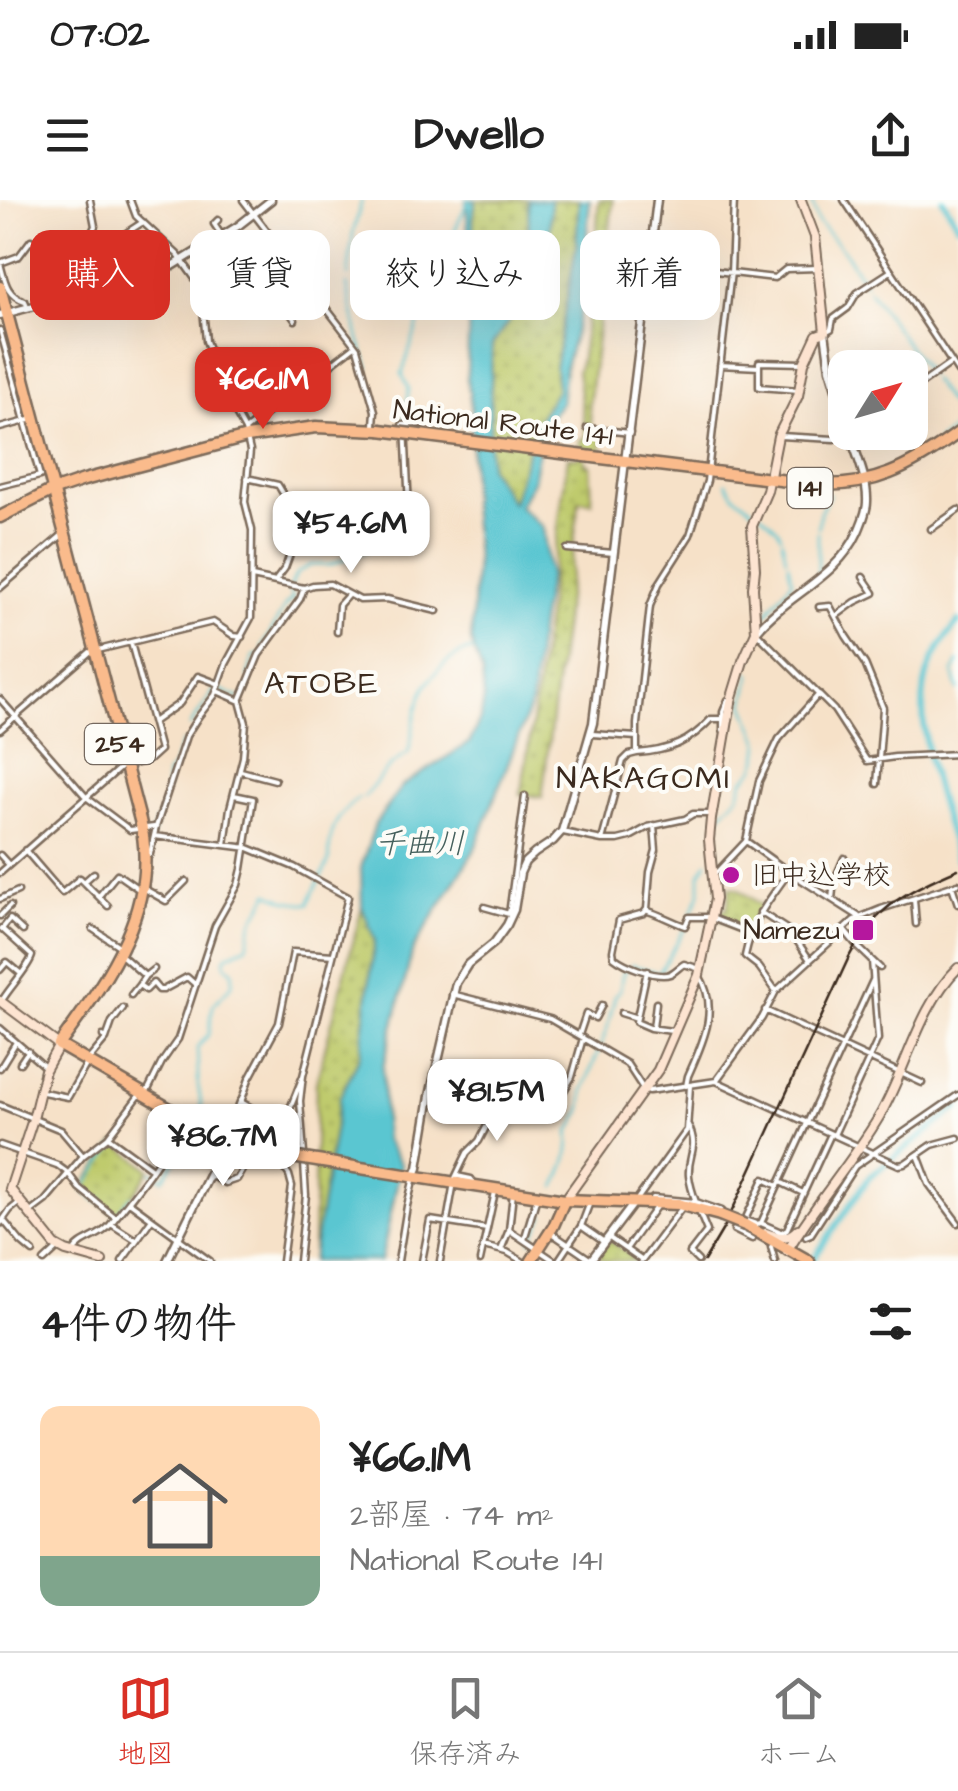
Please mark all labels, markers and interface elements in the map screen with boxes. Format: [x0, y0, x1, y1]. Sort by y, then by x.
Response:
text: 07:02 [50, 9, 149, 61]
text: Dwello [414, 104, 544, 166]
icon: menu [40, 108, 95, 163]
icon: share [863, 108, 918, 163]
chip: 購入 [30, 230, 170, 320]
chip: 賃貸 [190, 230, 330, 320]
chip: 絞り込み [350, 230, 560, 320]
chip: 新着 [580, 230, 720, 320]
pin: ¥66.1M [182, 347, 344, 432]
north arrow [828, 350, 928, 450]
map controls [828, 350, 928, 450]
text: ¥66.1M [217, 357, 309, 402]
street label: National Route 141 [391, 390, 615, 456]
road number: 141 [788, 468, 832, 508]
pin: ¥54.6M [270, 491, 432, 576]
text: ¥54.6M [295, 501, 407, 546]
district label: ATOBE [264, 661, 380, 706]
road number: 254 [85, 724, 155, 764]
district label: NAKAGOMI [556, 756, 732, 801]
water label: 千曲川 [375, 823, 465, 865]
place label: 旧中込学校 [751, 856, 891, 895]
marker: 旧中込学校 [720, 864, 742, 886]
place label: Namezu [743, 911, 840, 950]
marker: Namezu [850, 917, 876, 943]
pin: ¥81.5M [416, 1059, 578, 1144]
text: ¥81.5M [449, 1069, 545, 1114]
pin: ¥86.7M [142, 1104, 304, 1189]
text: ¥86.7M [169, 1114, 277, 1159]
icon: filters [863, 1294, 918, 1349]
text: 4件の物件 [40, 1296, 237, 1354]
text: ¥66.1M [350, 1430, 471, 1488]
icon: home [120, 1446, 240, 1566]
text: 2部屋 · 74 m² [350, 1493, 554, 1538]
text: National Route 141 [350, 1538, 602, 1583]
tab: 地図 [118, 1671, 174, 1774]
tab: 保存済み [410, 1671, 522, 1774]
tab: ホーム [757, 1671, 840, 1774]

